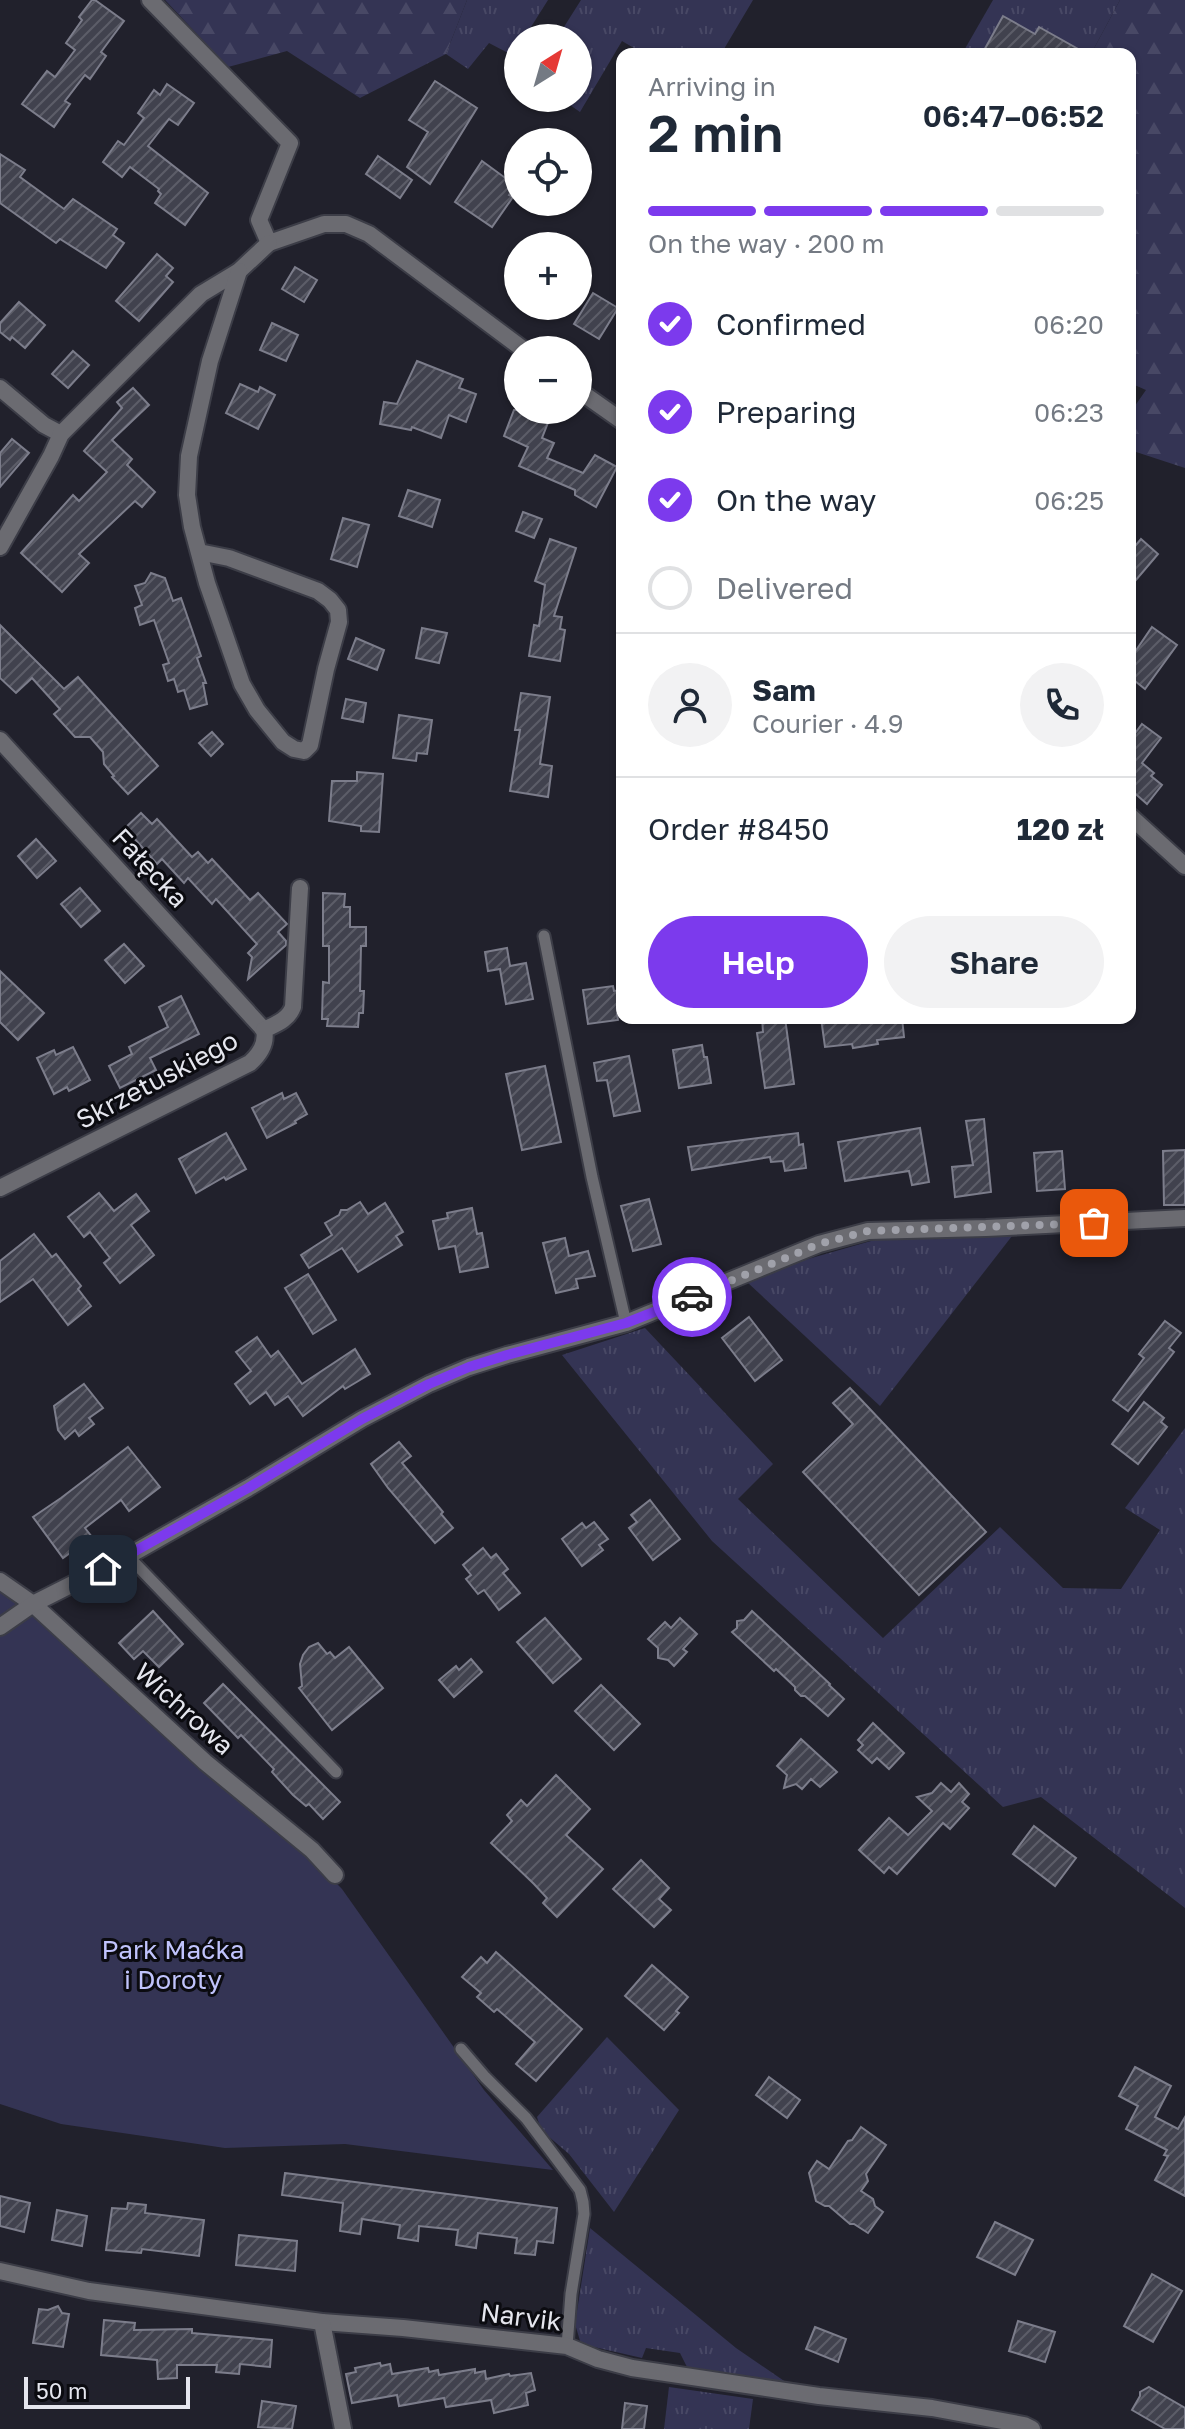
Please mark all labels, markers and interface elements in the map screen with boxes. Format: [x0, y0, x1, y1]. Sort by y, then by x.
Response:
north arrow [504, 24, 592, 112]
map controls [504, 24, 592, 424]
text: Arriving in [648, 71, 776, 102]
text: 06:47–06:52 [923, 98, 1104, 134]
text: 2 min [648, 101, 783, 163]
button: locate [504, 128, 592, 216]
text: On the way · 200 m [648, 228, 885, 259]
button: + [504, 232, 592, 320]
icon: check [648, 302, 692, 346]
text: Confirmed [716, 306, 866, 342]
text: 06:20 [1033, 309, 1104, 340]
button: − [504, 336, 592, 424]
icon: check [648, 390, 692, 434]
text: Preparing [716, 394, 857, 430]
text: 06:23 [1034, 397, 1104, 428]
icon: check [648, 478, 692, 522]
text: On the way [716, 482, 876, 518]
text: 06:25 [1034, 485, 1104, 516]
text: Delivered [716, 570, 853, 606]
button: person [648, 663, 732, 747]
button: phone [1020, 663, 1104, 747]
text: Sam [752, 672, 816, 708]
text: Courier · 4.9 [752, 708, 904, 739]
text: Order #8450 [648, 811, 830, 847]
text: 120 zł [1017, 811, 1104, 847]
street label: Fałęcka [106, 822, 195, 914]
button: Help [648, 916, 868, 1008]
button: Share [884, 916, 1104, 1008]
street label: Skrzetuskiego [71, 1024, 243, 1135]
pin [1060, 1189, 1128, 1257]
icon: bag [1072, 1201, 1116, 1245]
courier [652, 1257, 732, 1337]
icon: car [670, 1275, 714, 1319]
pin [69, 1535, 137, 1603]
icon: home [81, 1547, 125, 1591]
street label: Wichrowa [128, 1656, 240, 1761]
park label: Park Maćka i Doroty [101, 1934, 245, 1995]
street label: Narvik [479, 2296, 564, 2337]
scale bar [24, 2373, 190, 2409]
text: 50 m [36, 2377, 87, 2404]

